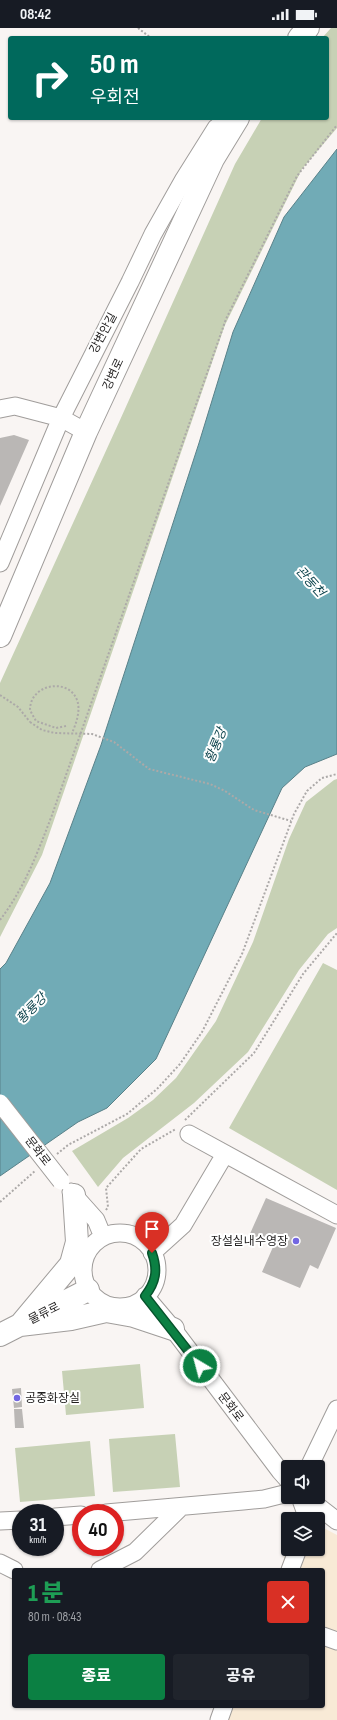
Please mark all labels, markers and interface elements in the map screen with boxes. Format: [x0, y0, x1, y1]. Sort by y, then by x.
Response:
text: 08:42 [20, 5, 51, 24]
text: 50 m [90, 48, 139, 81]
icon: right [24, 52, 76, 104]
text: 우회전 [90, 87, 140, 108]
street label: 강변안길 [86, 310, 120, 356]
street label: 강변로 [100, 356, 127, 392]
water label: 관동천 [292, 563, 329, 601]
water label: 황룡강 [202, 724, 231, 765]
water label: 황룡강 [13, 989, 51, 1027]
street label: 문화로 [21, 1134, 54, 1169]
pin [135, 1212, 169, 1253]
icon: arrive [141, 1218, 163, 1240]
place label: 장설실내수영장 [211, 1234, 288, 1249]
marker: 장설실내수영장 [291, 1236, 301, 1246]
street label: 물류로 [26, 1299, 62, 1328]
position arrow [179, 1345, 221, 1387]
street label: 문화로 [215, 1390, 247, 1425]
place label: 공중화장실 [25, 1391, 80, 1406]
marker: 공중화장실 [12, 1393, 22, 1403]
map controls [281, 1460, 325, 1556]
button: sound [281, 1460, 325, 1504]
speed limit sign: 40 [72, 1504, 124, 1556]
button: layers [281, 1512, 325, 1556]
text: 31 [30, 1513, 46, 1537]
text: km/h [29, 1534, 47, 1546]
text: 1 분 [28, 1579, 64, 1608]
button: close [267, 1581, 309, 1623]
text: 80 m · 08:43 [28, 1609, 82, 1625]
button: 종료 [28, 1654, 165, 1700]
button: 공유 [173, 1654, 309, 1700]

